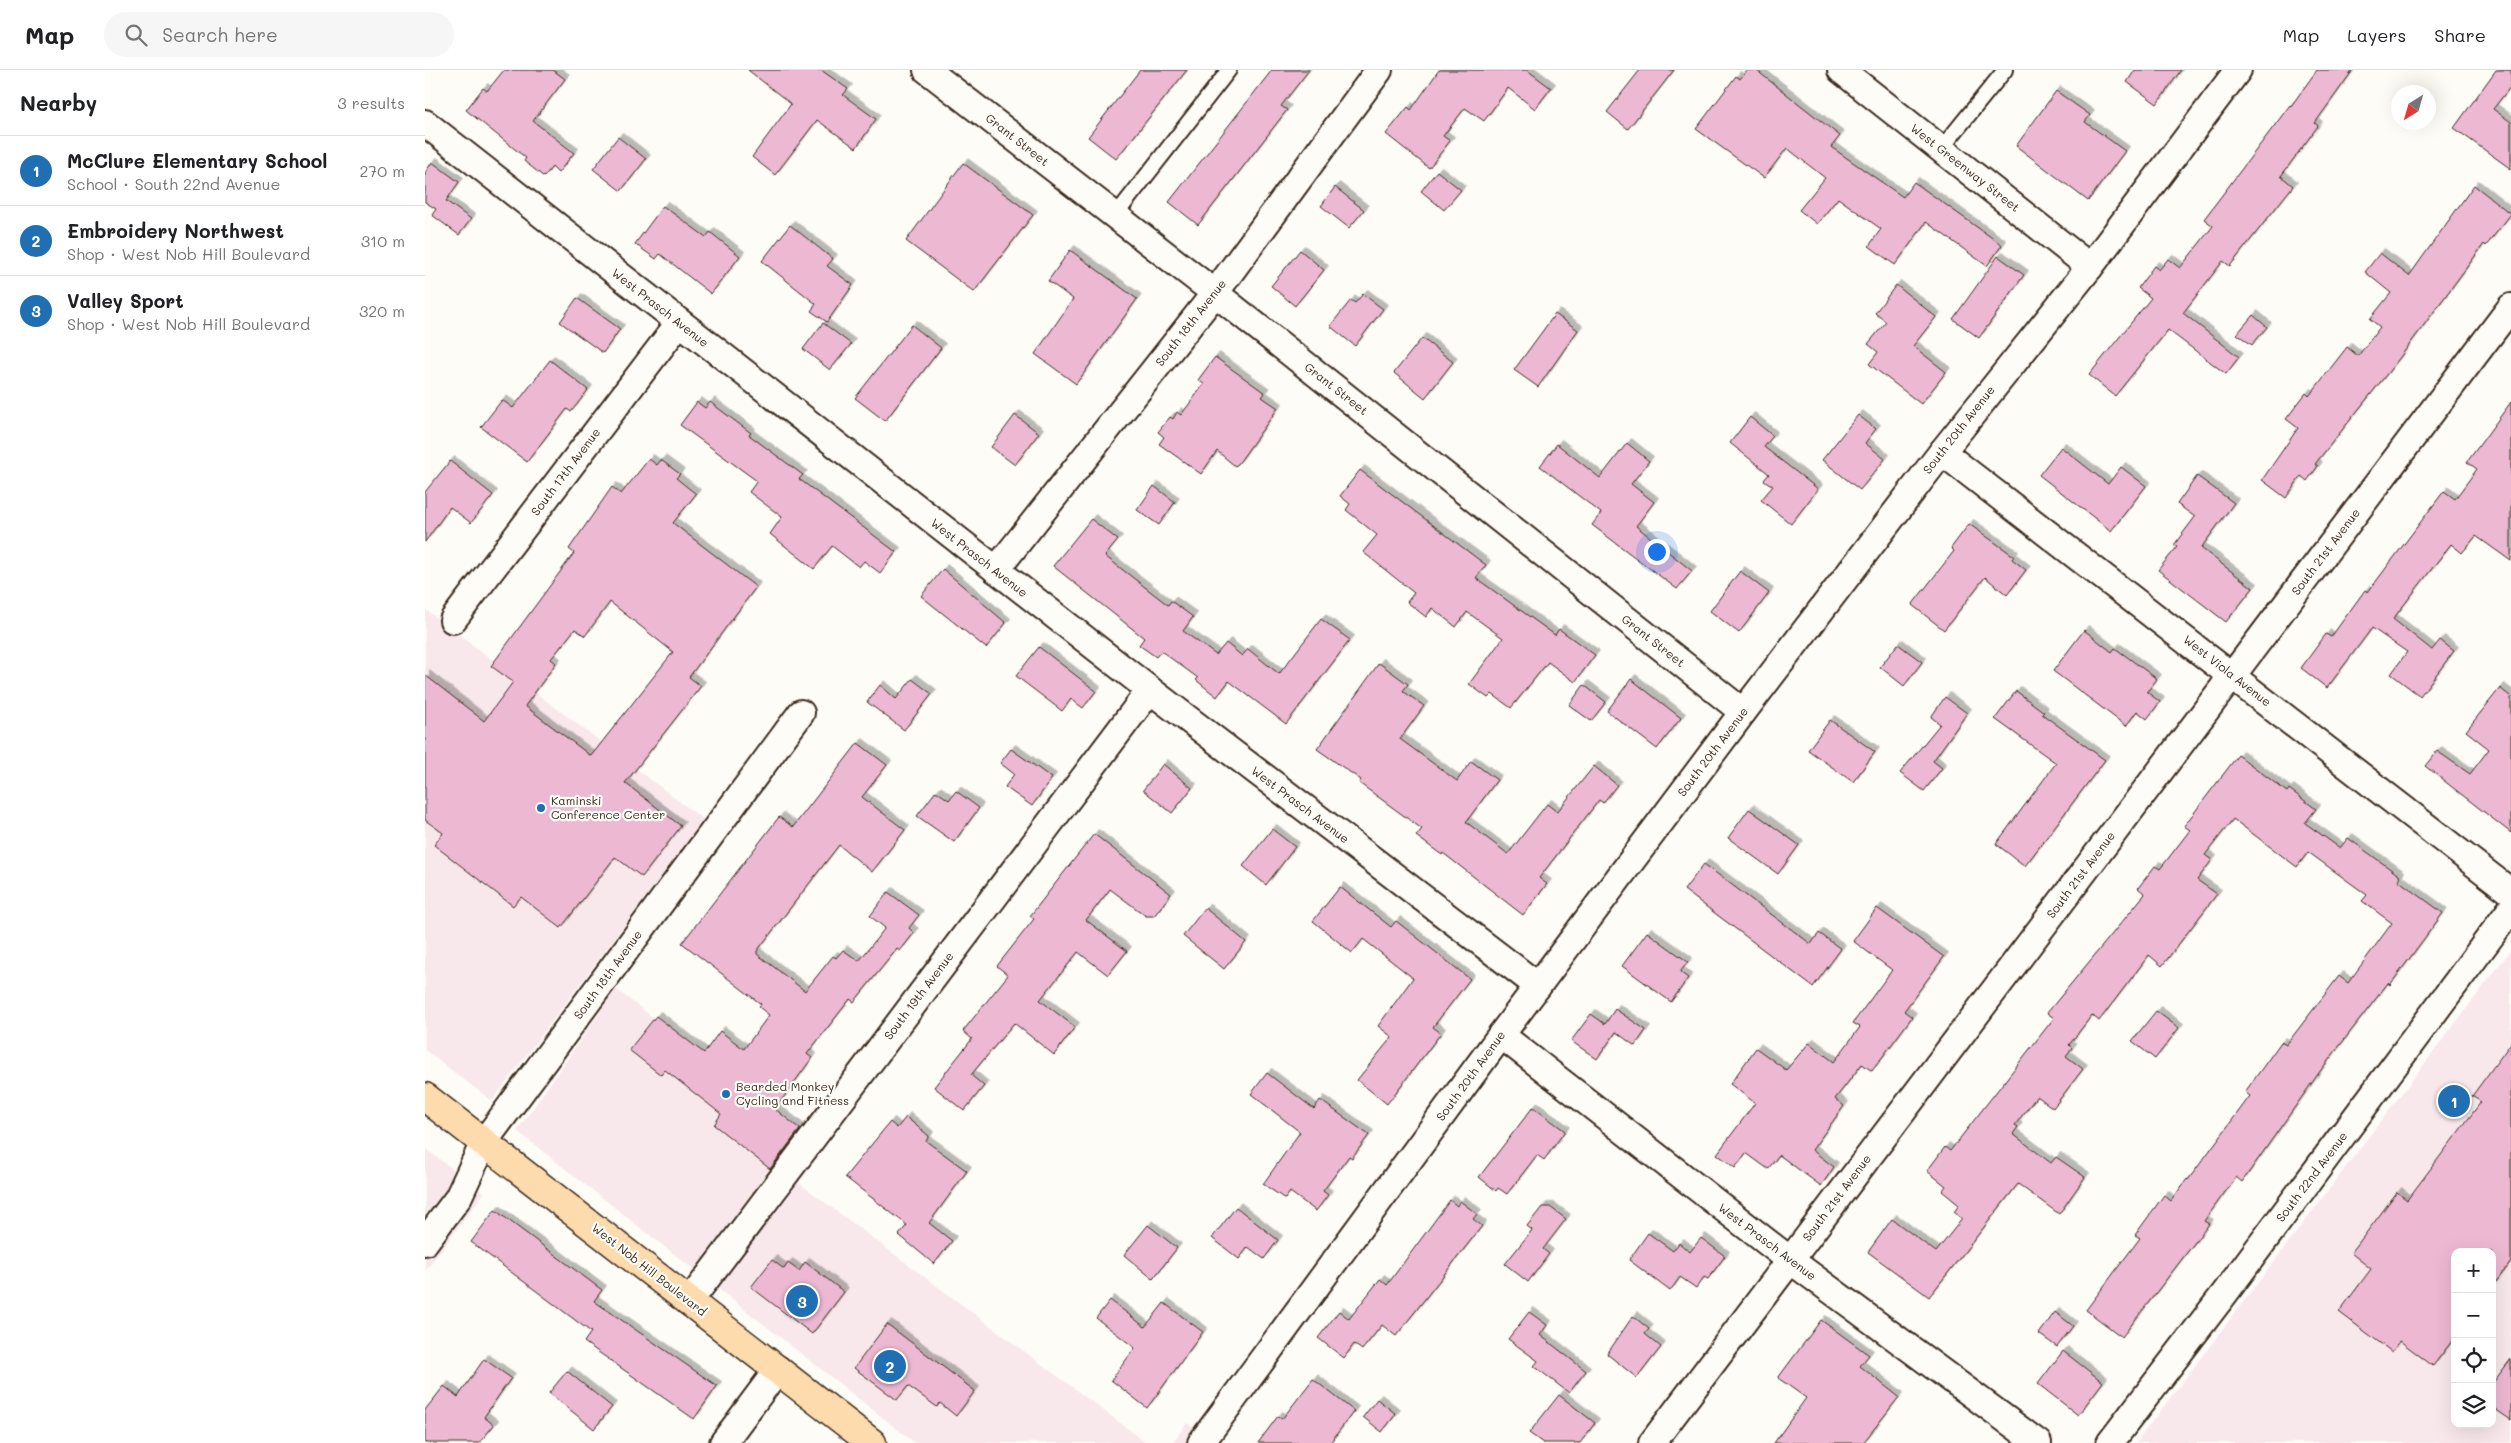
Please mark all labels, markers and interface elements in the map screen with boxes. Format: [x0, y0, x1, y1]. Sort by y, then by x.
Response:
search box [104, 12, 454, 57]
text: Map [25, 19, 74, 50]
icon: search [122, 21, 150, 49]
text: Search here [162, 22, 278, 47]
text: Map [2283, 23, 2319, 47]
text: Layers [2347, 23, 2406, 47]
text: Share [2434, 23, 2486, 47]
north arrow [2391, 85, 2436, 130]
text: Nearby [20, 89, 97, 116]
text: 3 results [337, 92, 405, 113]
street label: Grant Street [983, 109, 1053, 169]
street label: West Greenway Street [1908, 120, 2024, 215]
text: McClure Elementary School [67, 148, 327, 173]
text: 1 [32, 160, 40, 181]
text: 270 m [359, 160, 405, 181]
text: School · South 22nd Avenue [67, 173, 280, 194]
text: Embroidery Northwest [67, 218, 284, 243]
text: 2 [32, 230, 40, 251]
text: 310 m [361, 230, 405, 251]
text: Shop · West Nob Hill Boulevard [67, 243, 310, 264]
street label: West Prasch Avenue [609, 264, 712, 350]
street label: South 18th Avenue [1151, 276, 1229, 369]
text: Valley Sport [67, 288, 184, 313]
text: 3 [31, 300, 41, 321]
text: 320 m [359, 300, 405, 321]
text: Shop · West Nob Hill Boulevard [67, 313, 310, 334]
street label: Grant Street [1302, 358, 1372, 418]
street label: South 20th Avenue [1919, 382, 1998, 477]
street label: South 17th Avenue [527, 424, 603, 518]
street label: South 21st Avenue [2287, 505, 2363, 598]
street label: West Prasch Avenue [928, 514, 1031, 600]
your location [1644, 539, 1670, 565]
street label: Grant Street [1619, 610, 1689, 670]
street label: West Viola Avenue [2180, 631, 2275, 710]
street label: South 20th Avenue [1673, 704, 1751, 799]
street label: West Prasch Avenue [1248, 762, 1353, 846]
place label: Kaminski Conference Center [551, 792, 665, 822]
marker: Kaminski Conference Center [535, 802, 547, 814]
street label: South 21st Avenue [2042, 828, 2118, 921]
street label: South 18th Avenue [569, 927, 645, 1022]
street label: South 19th Avenue [880, 948, 957, 1043]
street label: South 20th Avenue [1432, 1027, 1508, 1124]
place label: Bearded Monkey Cycling and Fitness [736, 1078, 849, 1108]
pin: 1 [2438, 1082, 2470, 1120]
marker: Bearded Monkey Cycling and Fitness [720, 1088, 732, 1100]
street label: South 22nd Avenue [2272, 1128, 2350, 1225]
street label: South 21st Avenue [1798, 1151, 1874, 1244]
street label: West Prasch Avenue [1715, 1199, 1820, 1283]
street label: West Nob Hill Boulevard [589, 1219, 711, 1319]
map controls [2451, 1248, 2496, 1428]
button: + [2451, 1248, 2496, 1293]
pin: 3 [786, 1282, 818, 1320]
button: − [2451, 1293, 2496, 1338]
button: locate [2451, 1338, 2496, 1383]
pin: 2 [874, 1347, 906, 1385]
button: layers [2451, 1383, 2496, 1428]

